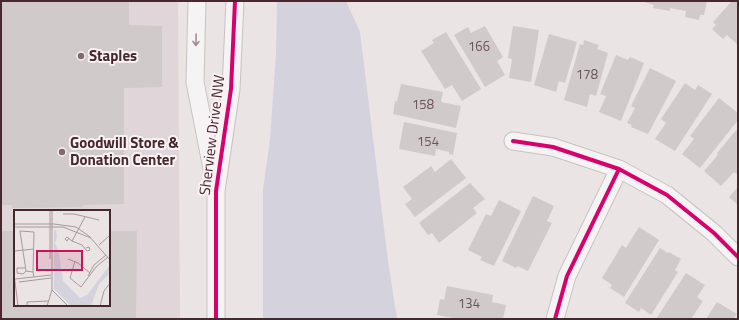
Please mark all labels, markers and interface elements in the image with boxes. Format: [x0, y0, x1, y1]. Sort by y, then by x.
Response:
one-way arrow [192, 33, 199, 46]
house number: 166 [468, 36, 490, 56]
place label: Staples [89, 44, 137, 67]
marker: Staples [76, 51, 86, 61]
house number: 178 [576, 64, 598, 84]
street label: Sherview Drive NW [193, 73, 230, 196]
house number: 158 [412, 94, 434, 114]
place label: Goodwill Store & Donation Center [70, 131, 179, 171]
house number: 154 [417, 131, 439, 151]
marker: Goodwill Store & Donation Center [57, 147, 67, 157]
inset map [14, 210, 110, 306]
house number: 134 [458, 293, 480, 313]

